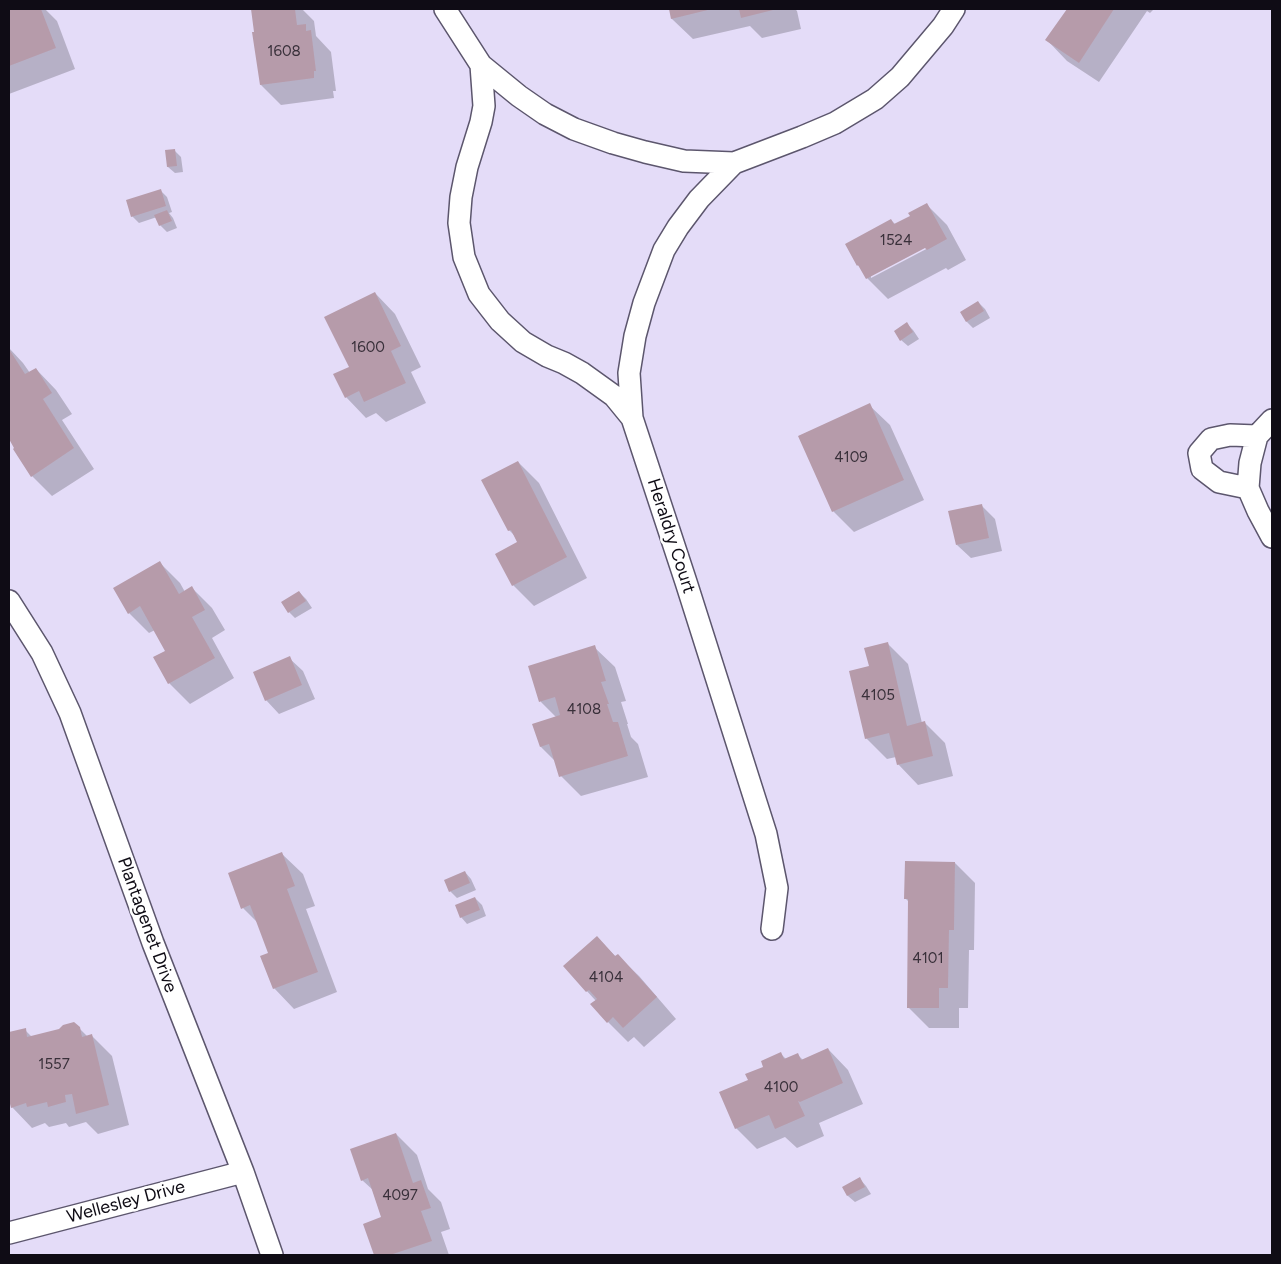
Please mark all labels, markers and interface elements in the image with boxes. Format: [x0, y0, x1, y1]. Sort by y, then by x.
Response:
house number: 1608 [267, 43, 301, 61]
house number: 1524 [880, 232, 912, 250]
house number: 1600 [351, 339, 385, 357]
house number: 4109 [834, 449, 868, 467]
street label: Heraldry Court [642, 476, 700, 596]
house number: 4105 [861, 687, 895, 705]
house number: 4108 [567, 701, 601, 719]
street label: Plantagenet Drive [112, 854, 182, 996]
house number: 4101 [912, 950, 944, 968]
house number: 4104 [589, 969, 623, 987]
house number: 1557 [38, 1056, 70, 1074]
house number: 4100 [764, 1079, 798, 1097]
street label: Wellesley Drive [64, 1176, 188, 1228]
house number: 4097 [382, 1187, 418, 1205]

